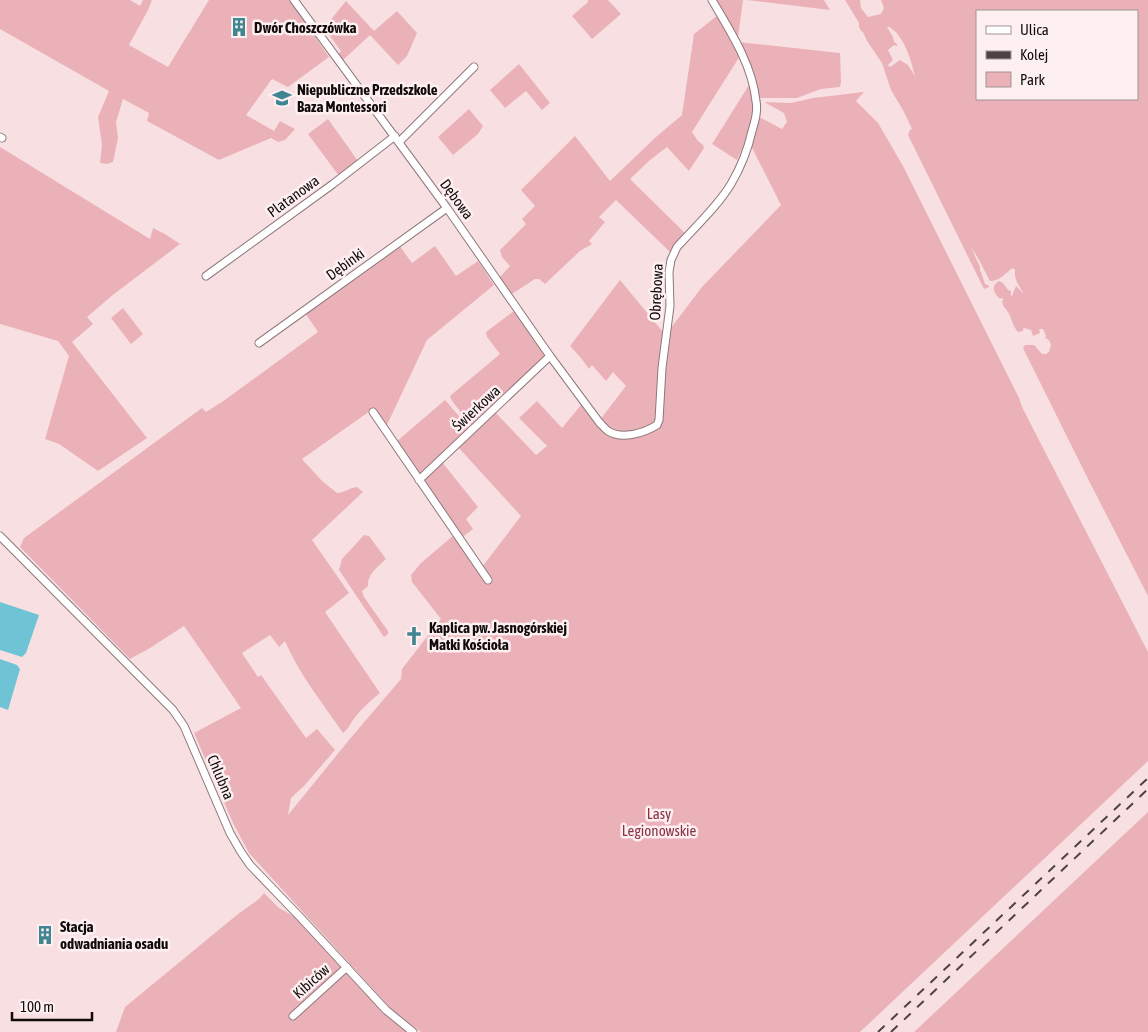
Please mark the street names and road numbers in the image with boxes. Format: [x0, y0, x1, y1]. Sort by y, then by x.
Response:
street label: Platanowa [264, 172, 322, 220]
street label: Dębowa [437, 176, 477, 222]
street label: Dębinki [323, 245, 367, 283]
street label: Obrębowa [646, 263, 666, 321]
street label: Świerkowa [449, 382, 503, 434]
street label: Chlubna [204, 752, 238, 802]
street label: Kibiców [289, 960, 333, 1002]

